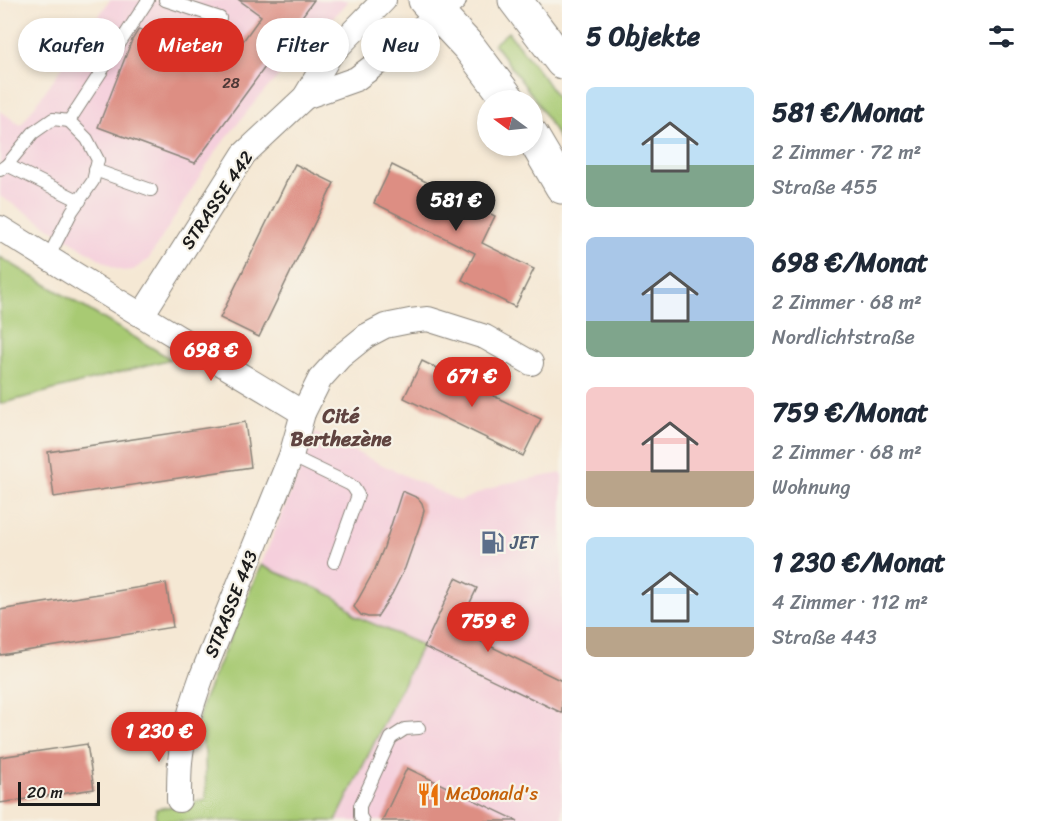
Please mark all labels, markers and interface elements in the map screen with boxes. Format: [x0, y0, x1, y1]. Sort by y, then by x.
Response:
text: 5 Objekte [586, 13, 700, 59]
chip: Kaufen [18, 18, 125, 72]
chip: Mieten [137, 18, 244, 72]
chip: Filter [256, 18, 349, 72]
chip: Neu [361, 18, 440, 72]
icon: filters [985, 20, 1018, 53]
house number: 28 [222, 70, 240, 96]
text: 581 €/Monat [772, 89, 925, 135]
north arrow [477, 90, 543, 156]
map controls [477, 90, 543, 156]
icon: home [634, 111, 706, 183]
text: 2 Zimmer · 72 m² [772, 135, 921, 170]
street label: STRASSE 442 [172, 144, 262, 256]
text: Straße 455 [772, 170, 878, 205]
pin: 581 € [414, 181, 498, 232]
text: 581 € [430, 183, 482, 218]
text: 698 €/Monat [772, 239, 928, 285]
icon: home [634, 261, 706, 333]
text: 2 Zimmer · 68 m² [772, 285, 922, 320]
text: Nordlichtstraße [772, 320, 915, 355]
pin: 698 € [169, 331, 253, 382]
text: 698 € [184, 333, 238, 368]
pin: 671 € [430, 357, 514, 408]
text: 671 € [447, 359, 497, 394]
text: 759 €/Monat [772, 389, 928, 435]
district label: Cité Berthezène [291, 399, 392, 457]
icon: home [634, 411, 706, 483]
text: 2 Zimmer · 68 m² [772, 435, 922, 470]
text: Wohnung [772, 470, 851, 505]
place label: JET [509, 527, 539, 559]
fuel station icon: JET [479, 530, 505, 556]
text: 1 230 €/Monat [772, 539, 945, 585]
street label: STRASSE 443 [195, 545, 267, 662]
icon: home [634, 561, 706, 633]
text: 4 Zimmer · 112 m² [772, 585, 928, 620]
pin: 759 € [446, 602, 530, 653]
text: 759 € [461, 604, 515, 639]
text: Straße 443 [772, 620, 877, 655]
pin: 1 230 € [104, 712, 214, 763]
text: 1 230 € [125, 714, 193, 749]
text: 20 m [27, 778, 63, 807]
place label: McDonald's [446, 778, 539, 810]
scale bar [18, 779, 100, 806]
restaurant icon: McDonald's [415, 781, 441, 807]

